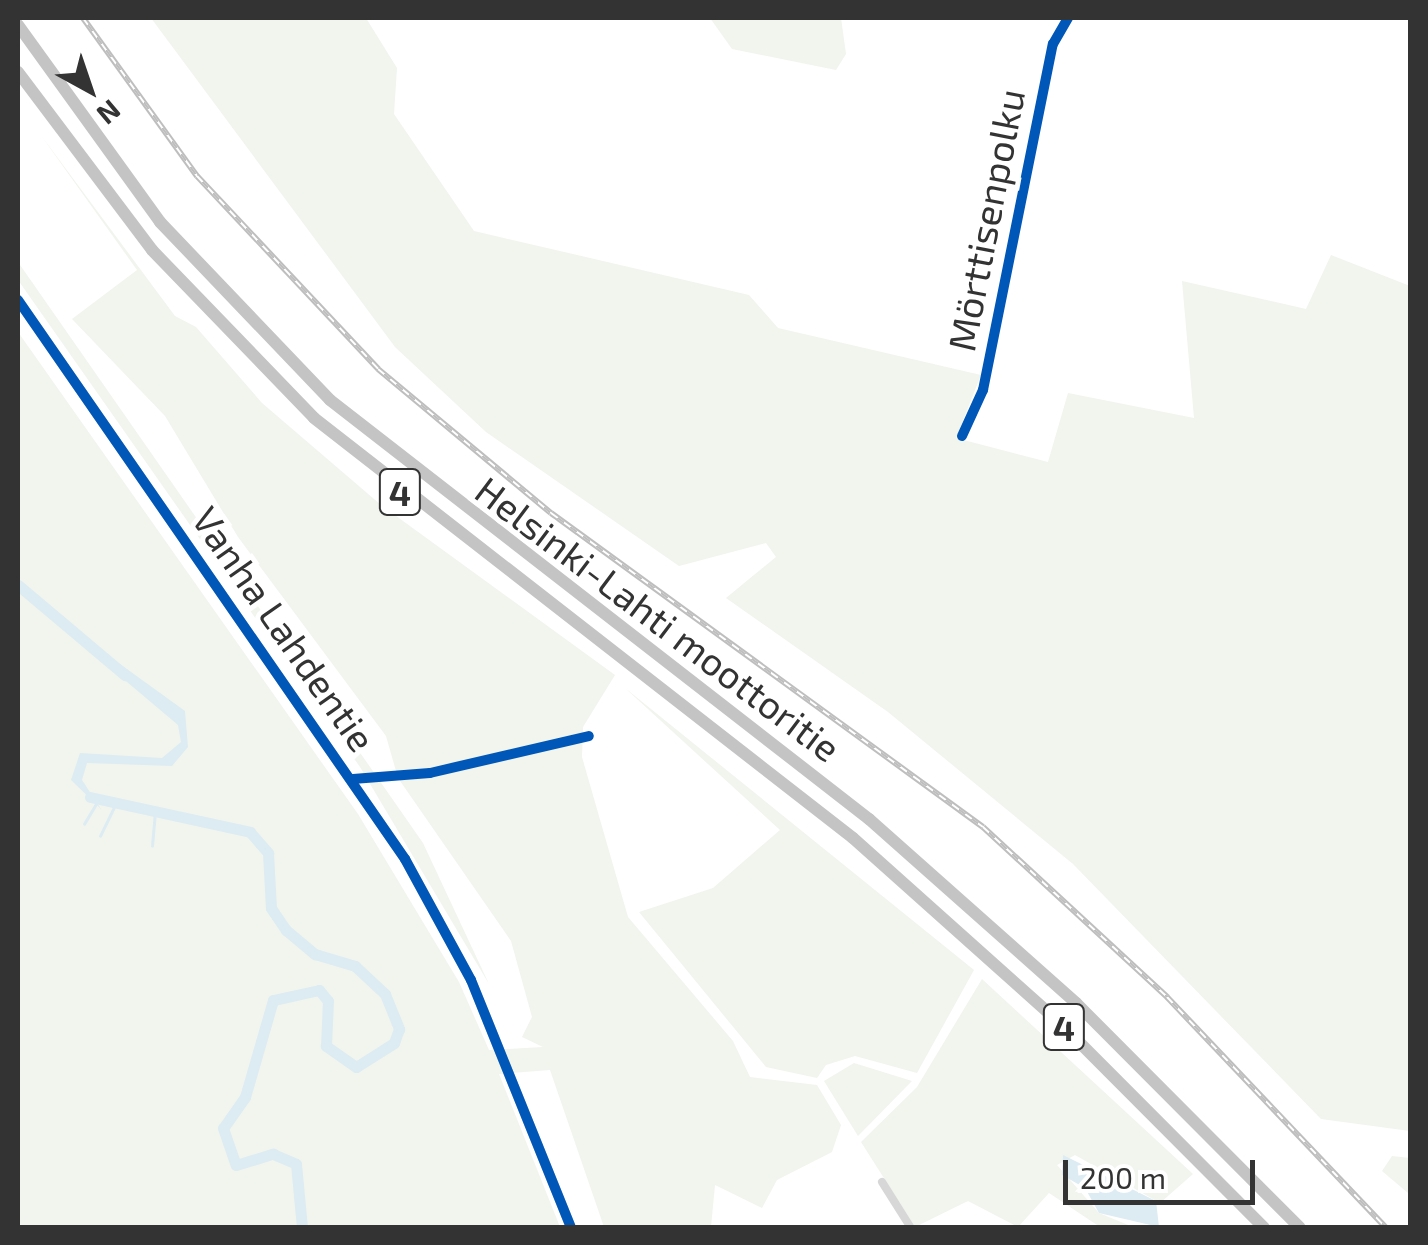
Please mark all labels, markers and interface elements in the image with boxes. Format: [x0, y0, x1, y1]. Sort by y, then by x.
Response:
north arrow [40, 40, 140, 140]
street label: Mörttisenpolku [938, 85, 1034, 355]
text: N [91, 93, 128, 133]
road number: 4 [378, 462, 422, 522]
street label: Helsinki-Lahti moottoritie [467, 467, 849, 771]
street label: Vanha Lahdentie [183, 498, 385, 760]
road number: 4 [1042, 997, 1086, 1057]
scale bar [1068, 1140, 1260, 1202]
text: 200 m [1080, 1159, 1166, 1195]

